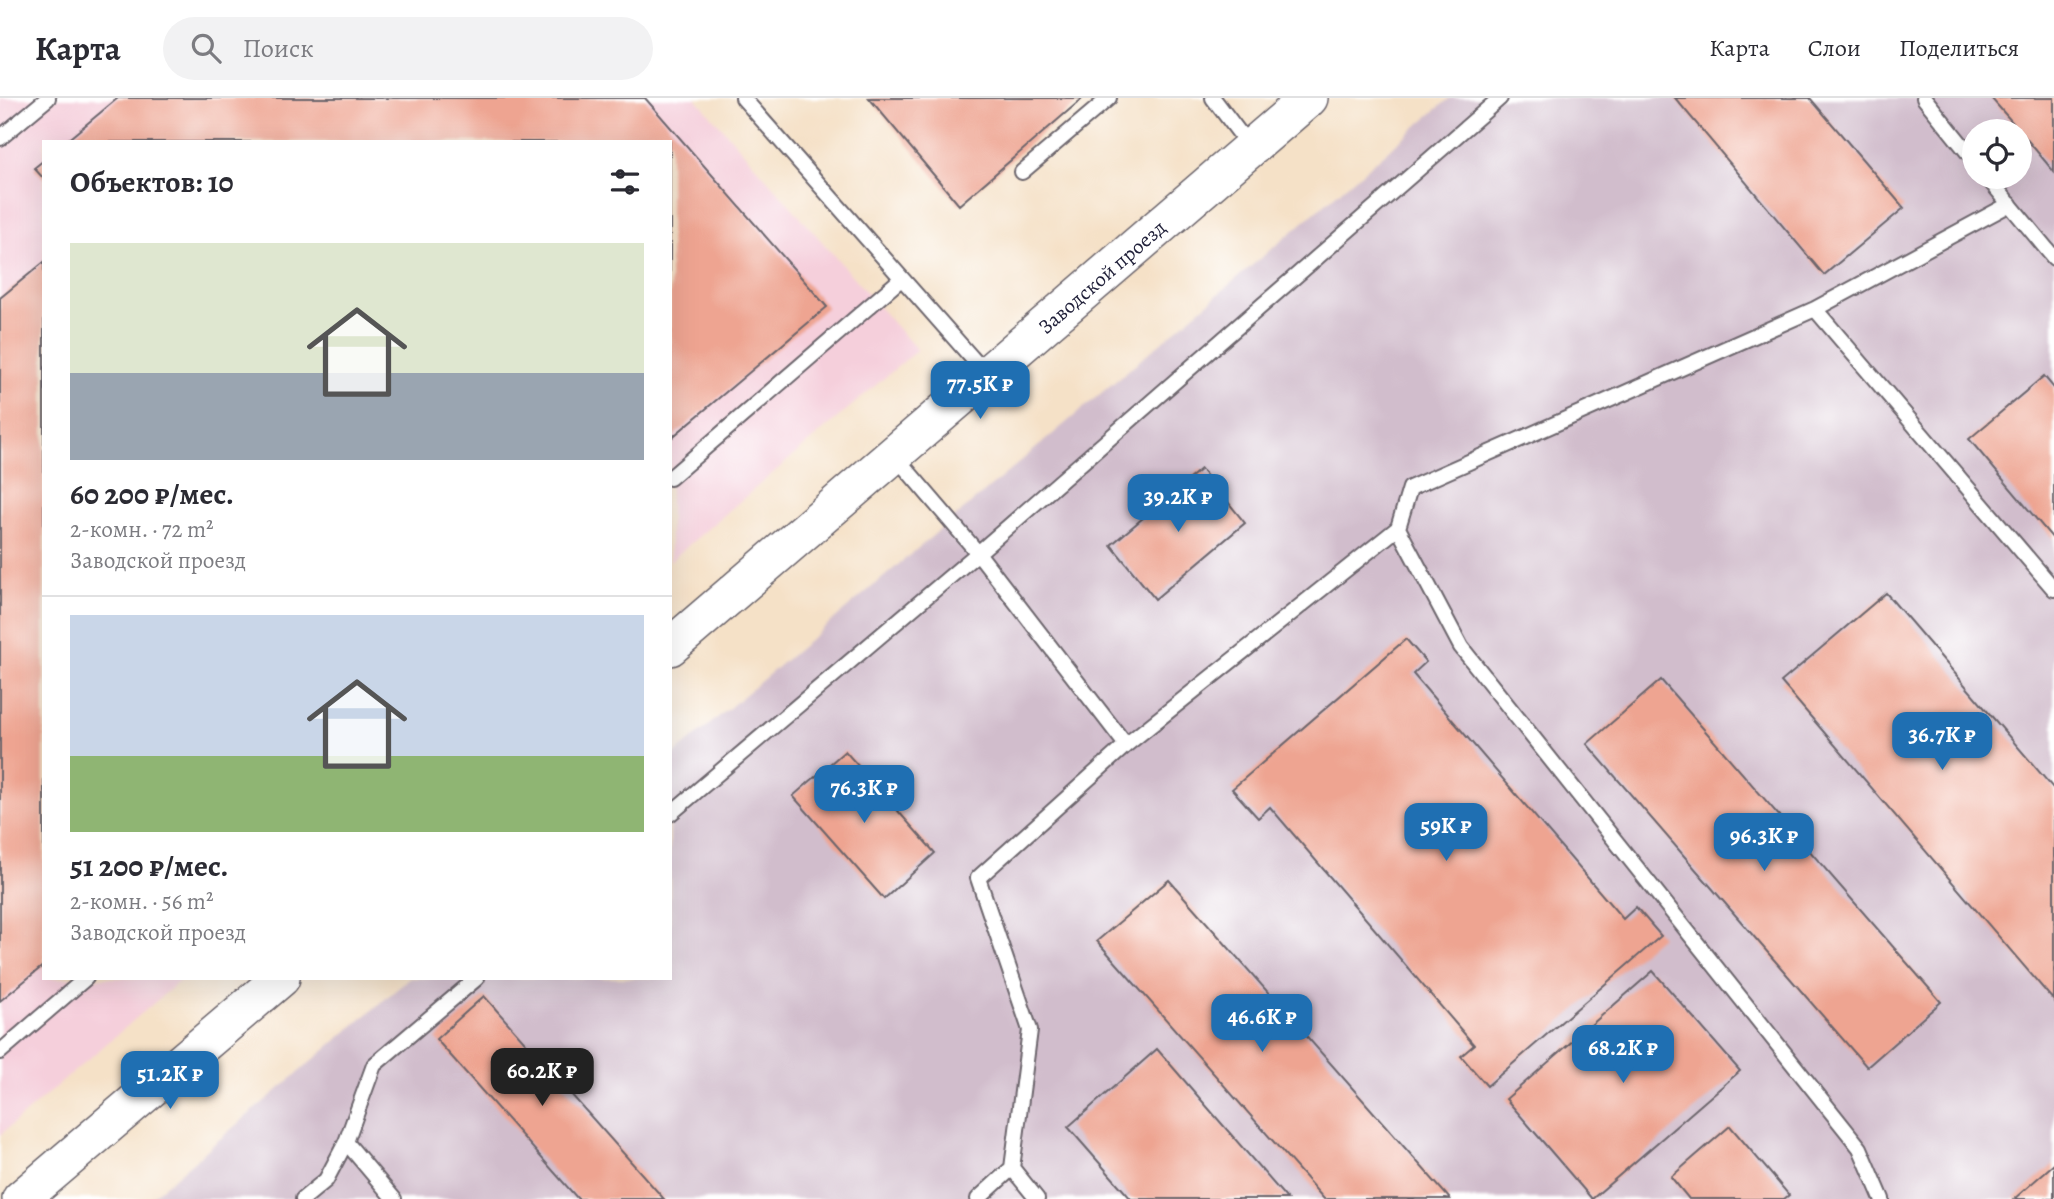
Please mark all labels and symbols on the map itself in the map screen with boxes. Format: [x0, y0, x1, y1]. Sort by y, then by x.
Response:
street label: Заводской проезд [1032, 214, 1172, 340]
pin: 77.5K ₽ [915, 362, 1045, 421]
pin: 39.2K ₽ [1113, 474, 1243, 534]
pin: 36.7K ₽ [1877, 712, 2007, 772]
pin: 76.3K ₽ [799, 766, 929, 825]
pin: 59K ₽ [1397, 804, 1495, 863]
pin: 96.3K ₽ [1699, 814, 1829, 873]
pin: 46.6K ₽ [1197, 995, 1327, 1054]
pin: 68.2K ₽ [1558, 1026, 1688, 1085]
pin: 60.2K ₽ [477, 1048, 607, 1108]
pin: 51.2K ₽ [105, 1052, 235, 1111]

